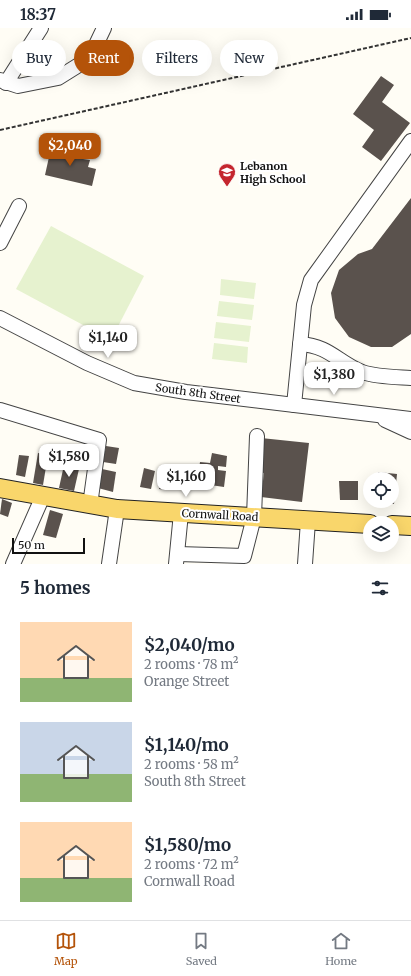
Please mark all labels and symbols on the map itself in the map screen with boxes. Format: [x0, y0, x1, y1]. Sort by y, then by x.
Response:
pin: $2,040 [37, 133, 103, 167]
place label: Lebanon High School [240, 159, 306, 186]
school or university icon: Lebanon High School [217, 162, 237, 187]
pin: $1,140 [75, 325, 141, 359]
pin: $1,380 [301, 362, 367, 396]
street label: South 8th Street [154, 380, 242, 406]
pin: $1,580 [36, 444, 102, 478]
pin: $1,160 [153, 464, 219, 498]
street label: Cornwall Road [181, 506, 259, 524]
scale bar [12, 536, 85, 555]

